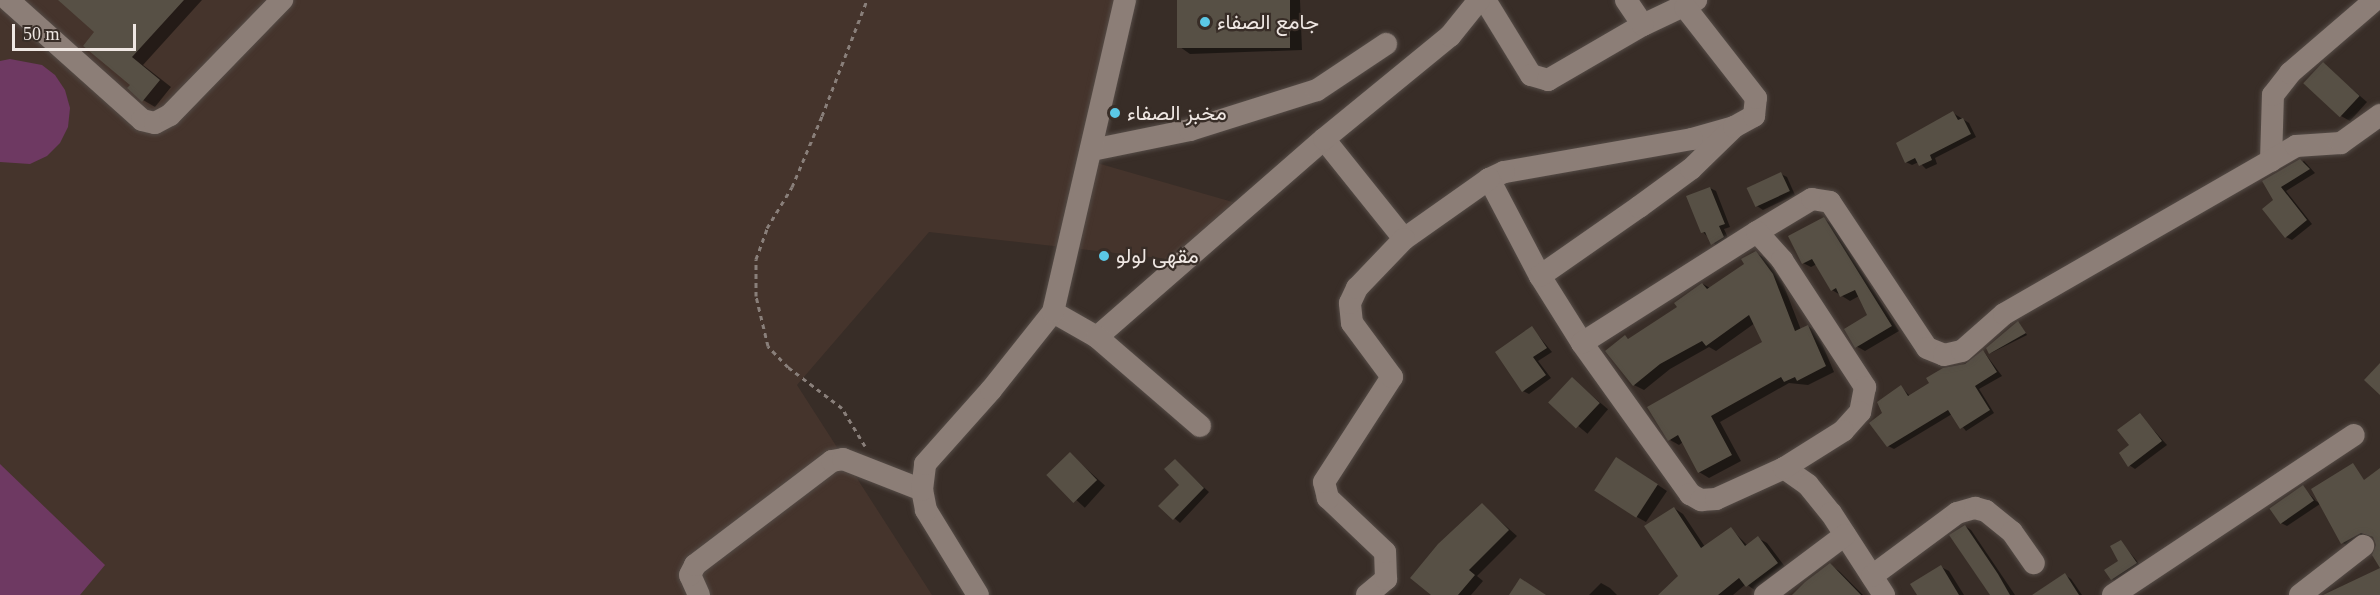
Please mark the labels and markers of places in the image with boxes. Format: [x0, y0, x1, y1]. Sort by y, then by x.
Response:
place label: جامع الصفاء [1217, 9, 1319, 35]
marker: جامع الصفاء [1198, 15, 1212, 29]
place label: مخبز الصفاء [1127, 100, 1227, 126]
marker: مخبز الصفاء [1108, 106, 1122, 120]
place label: مقهى لولو [1116, 243, 1199, 269]
marker: مقهى لولو [1097, 249, 1111, 263]

